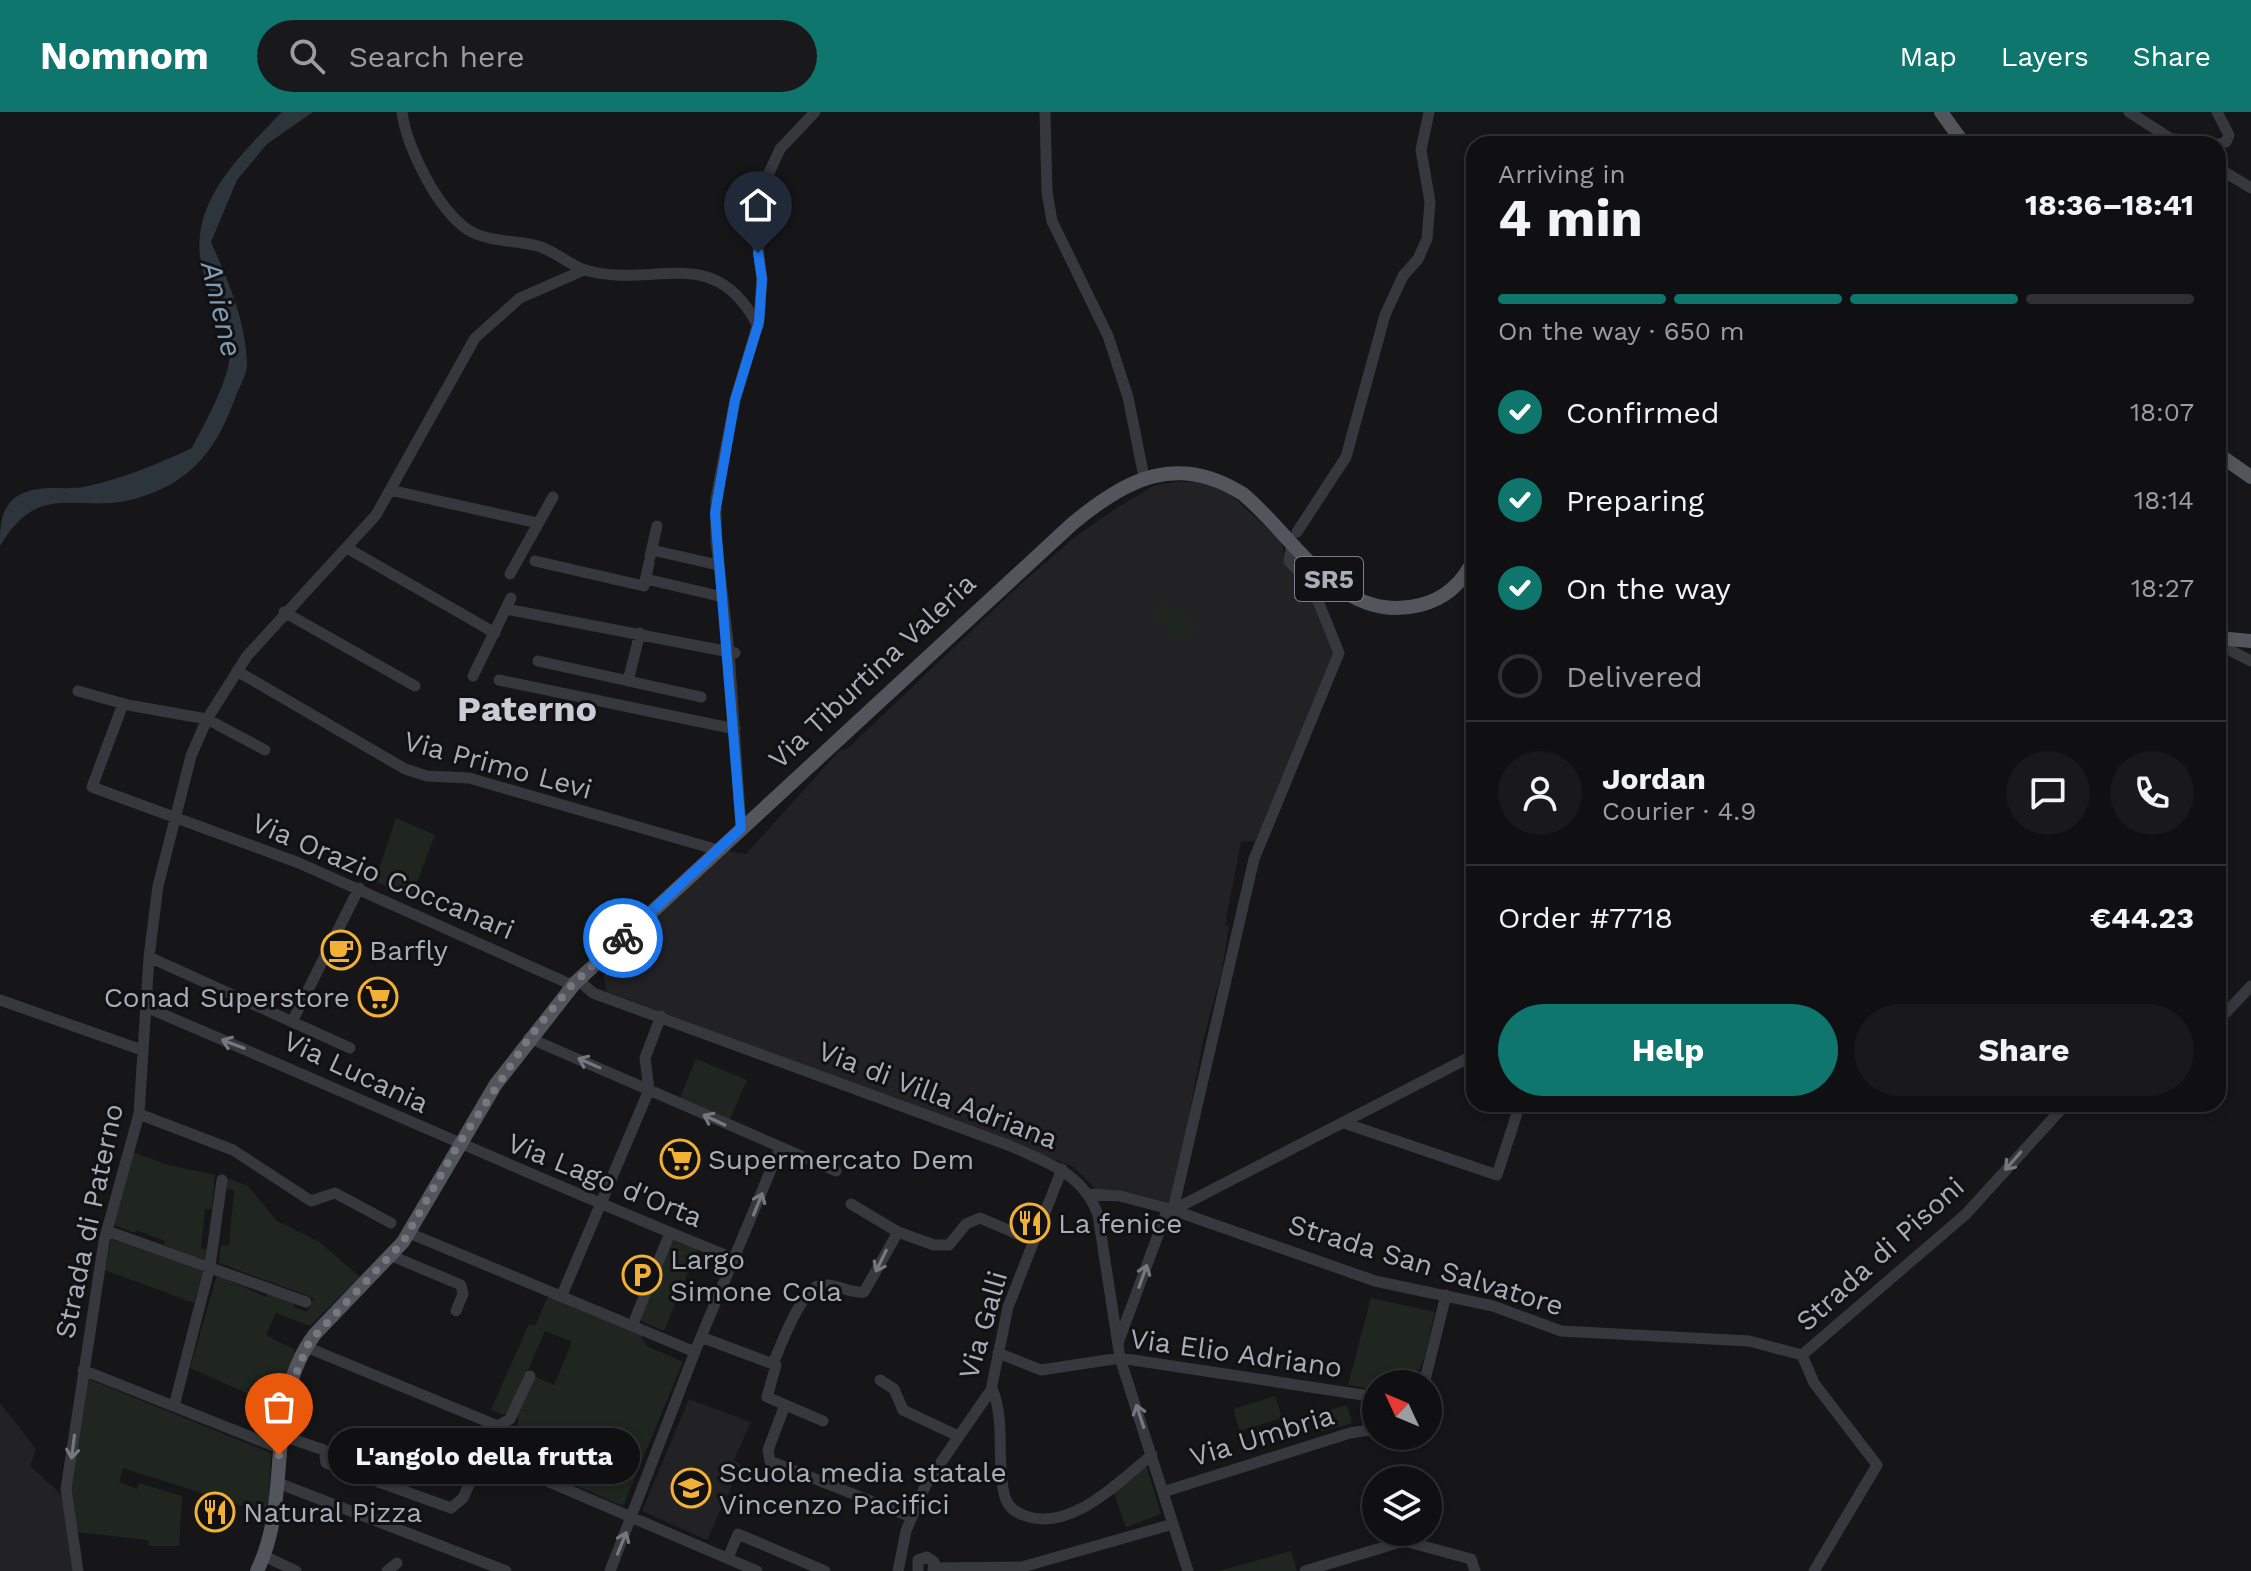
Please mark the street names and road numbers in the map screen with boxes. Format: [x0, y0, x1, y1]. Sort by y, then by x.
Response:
road number: SR5 [1295, 557, 1363, 601]
street label: Via Tiburtina Valeria [762, 566, 982, 775]
street label: Via Primo Levi [400, 724, 596, 806]
street label: Via Orazio Coccanari [247, 806, 519, 946]
street label: Via Lucania [278, 1024, 434, 1120]
street label: Via di Villa Adriana [814, 1034, 1063, 1156]
street label: Strada di Paterno [48, 1101, 130, 1341]
street label: Via Lago d'Orta [503, 1126, 707, 1234]
street label: Strada di Pisoni [1789, 1170, 1971, 1338]
street label: Strada San Salvatore [1284, 1207, 1568, 1323]
street label: Via Galli [952, 1267, 1014, 1383]
street label: Via Elio Adriano [1128, 1322, 1344, 1384]
street label: Via Umbria [1186, 1398, 1338, 1474]

